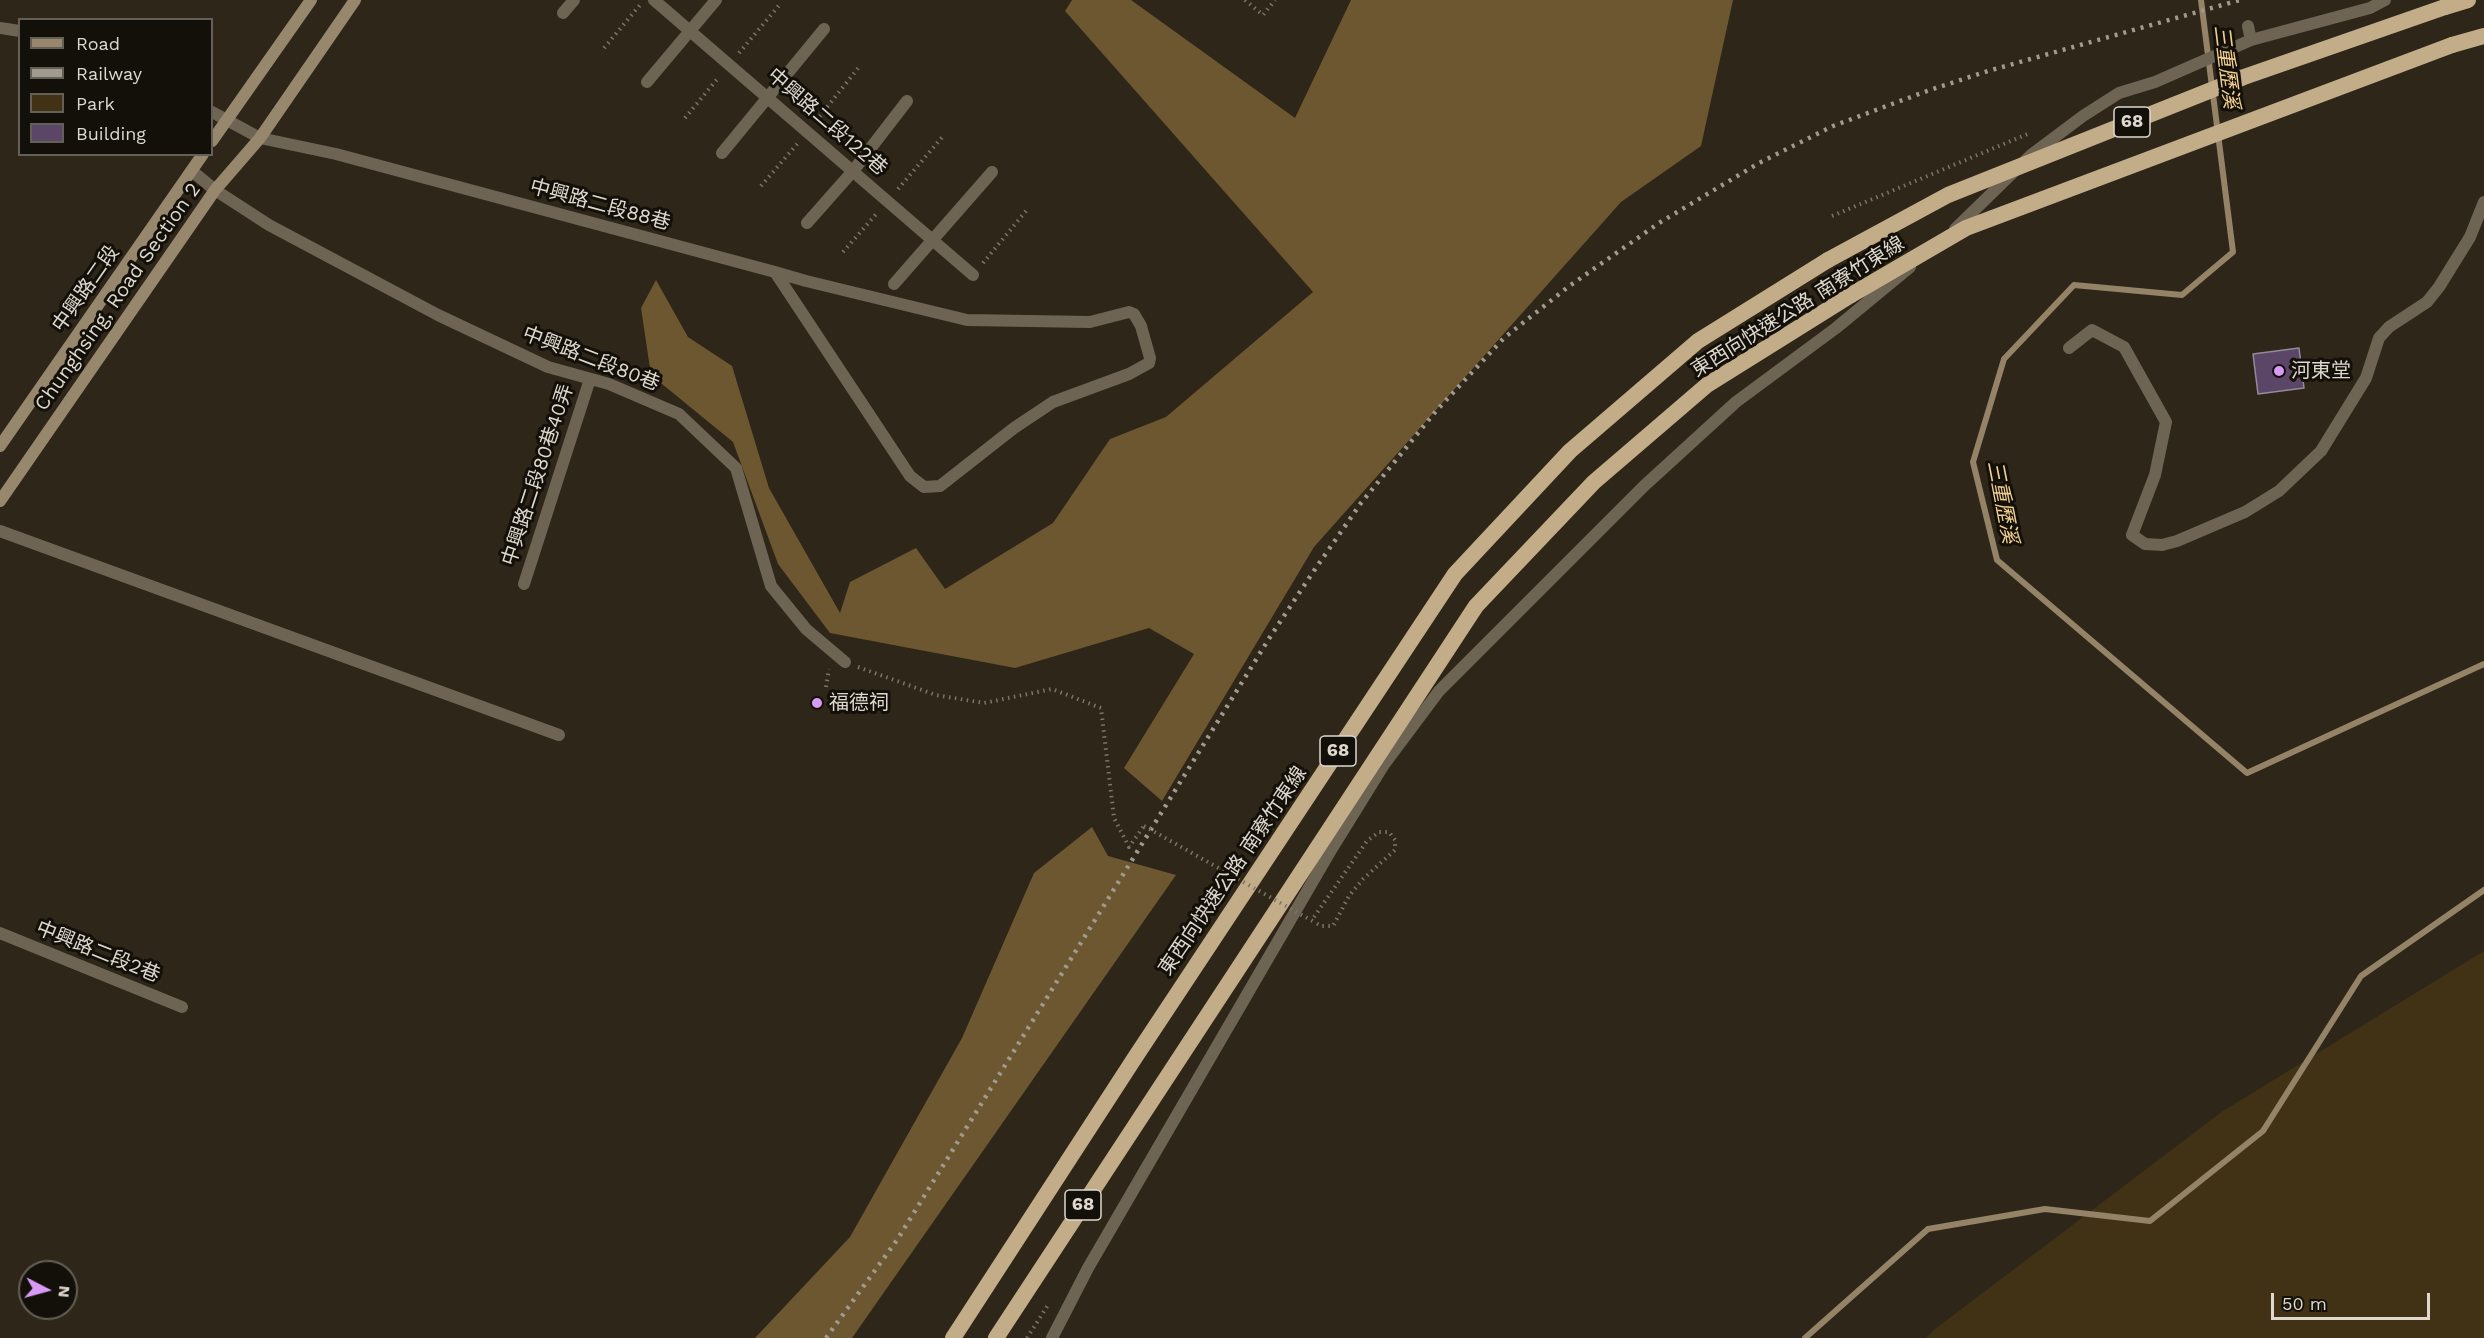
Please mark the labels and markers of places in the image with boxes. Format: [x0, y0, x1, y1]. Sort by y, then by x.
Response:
place label: 河東堂 [2291, 359, 2351, 383]
marker: 河東堂 [2272, 364, 2286, 378]
place label: 福德祠 [829, 691, 889, 715]
marker: 福德祠 [810, 696, 824, 710]

